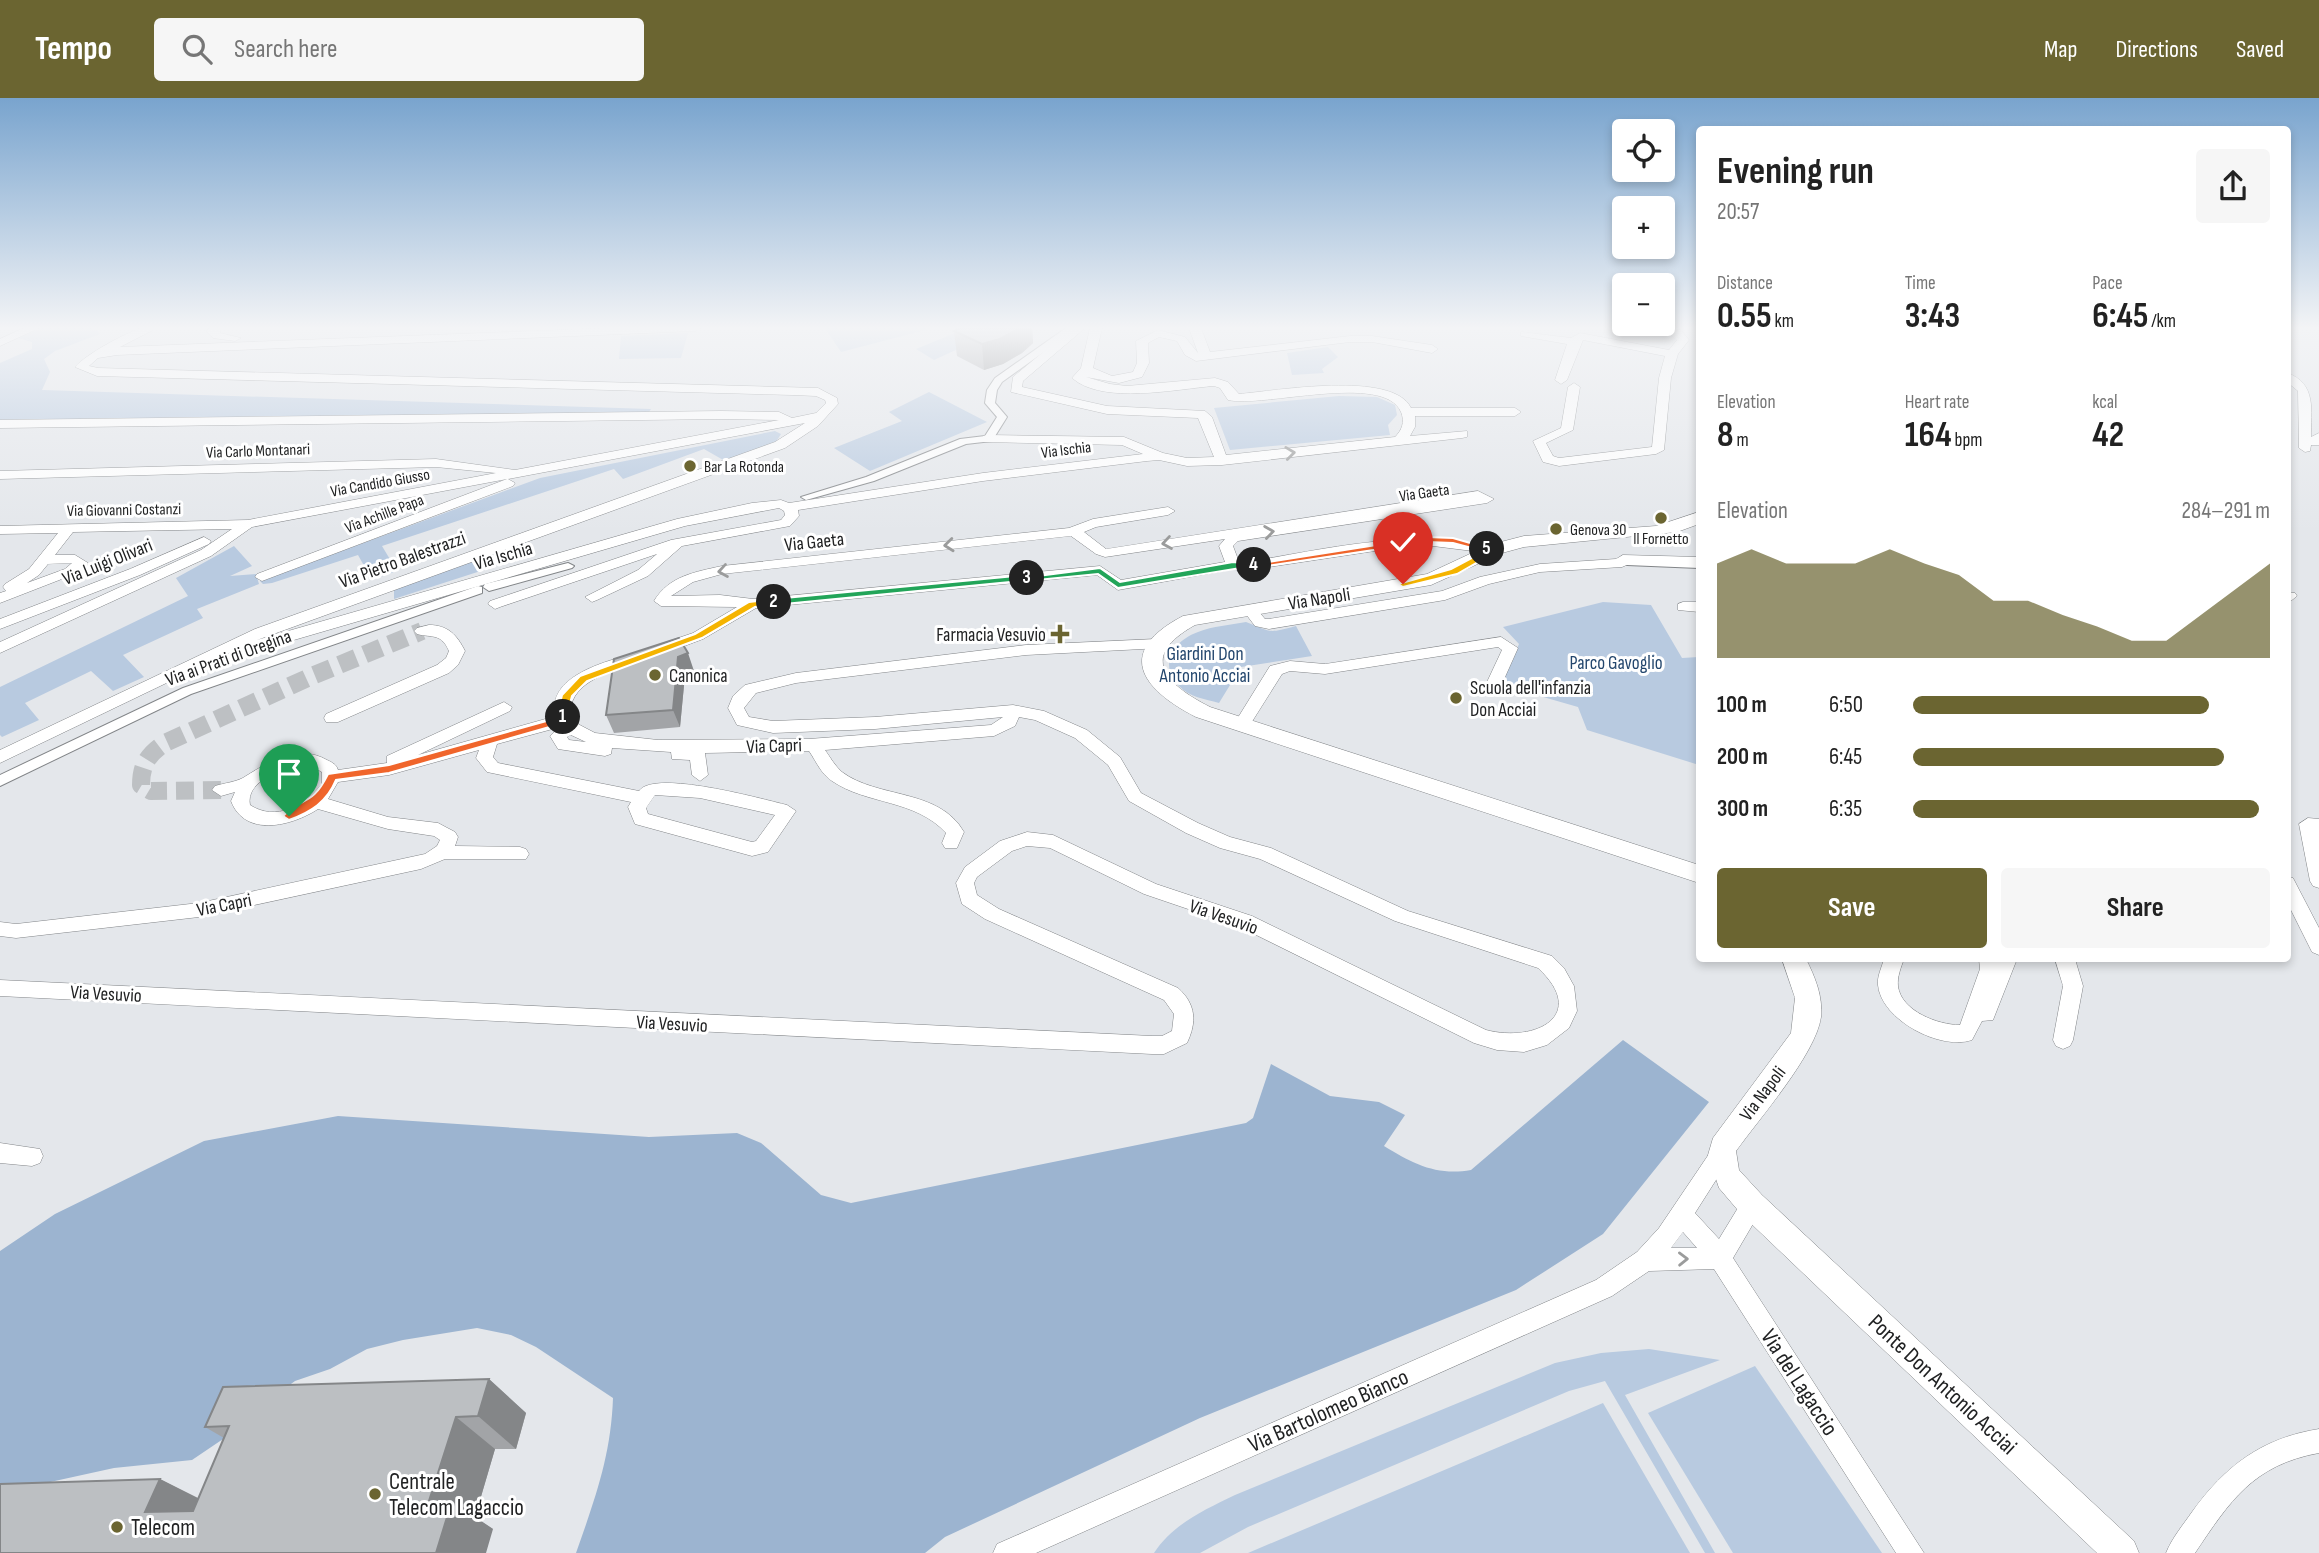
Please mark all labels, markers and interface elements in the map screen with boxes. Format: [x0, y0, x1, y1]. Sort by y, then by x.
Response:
search box [154, 18, 644, 81]
text: Tempo [35, 29, 112, 69]
icon: search [178, 30, 216, 68]
text: Search here [234, 34, 337, 65]
text: Map [2044, 35, 2077, 64]
text: Directions [2115, 35, 2198, 64]
text: Saved [2236, 35, 2284, 64]
map controls [1612, 119, 1675, 336]
button: locate [1612, 119, 1675, 182]
text: Evening run [1717, 149, 1874, 194]
button: share [2196, 149, 2270, 223]
button: + [1612, 196, 1675, 259]
text: 20:57 [1717, 198, 1759, 226]
text: Distance [1717, 272, 1773, 295]
text: Time [1905, 272, 1936, 295]
text: Pace [2092, 272, 2123, 295]
button: − [1612, 273, 1675, 336]
text: 0.55 [1717, 295, 1772, 338]
text: 3:43 [1905, 295, 1960, 338]
text: 6:45 [2092, 295, 2148, 338]
text: km [1772, 310, 1794, 333]
text: /km [2148, 310, 2176, 333]
text: Elevation [1717, 391, 1776, 414]
text: Heart rate [1905, 391, 1970, 414]
text: kcal [2092, 391, 2117, 414]
text: 8 [1717, 414, 1734, 457]
text: 164 [1905, 414, 1952, 457]
text: 42 [2092, 414, 2124, 457]
text: m [1734, 429, 1749, 452]
text: bpm [1952, 429, 1982, 452]
street label: Via Ischia [1040, 438, 1092, 463]
street label: Via Carlo Montanari [206, 440, 310, 463]
one-way arrow [1284, 445, 1296, 460]
marker: Bar La Rotonda [682, 458, 698, 474]
place label: Bar La Rotonda [704, 458, 784, 477]
street label: Via Candido Giusso [329, 465, 431, 502]
street label: Via Gaeta [1398, 481, 1450, 506]
street label: Via Achille Papa [343, 491, 426, 538]
text: Elevation [1717, 497, 1788, 525]
text: 284–291 m [2181, 497, 2270, 525]
street label: Via Giovanni Costanzi [67, 500, 181, 521]
marker: Il Fornetto [1653, 510, 1669, 526]
pin [1373, 512, 1433, 584]
marker: Genova 30 [1548, 521, 1564, 537]
place label: Genova 30 [1570, 521, 1626, 540]
icon: check [1384, 523, 1422, 561]
one-way arrow [1263, 525, 1275, 540]
street label: Via Pietro Balestrazzi [336, 527, 469, 594]
street label: Via Gaeta [783, 528, 845, 557]
place label: Il Fornetto [1633, 530, 1689, 549]
pin: 5 [1470, 532, 1504, 566]
street label: Via Luigi Olivari [59, 534, 156, 591]
one-way arrow [1161, 535, 1173, 550]
street label: Via Ischia [472, 537, 535, 576]
text: 5 [1482, 537, 1491, 560]
one-way arrow [943, 538, 955, 553]
pin: 4 [1236, 547, 1272, 582]
text: 4 [1249, 553, 1258, 576]
pin: 3 [1010, 560, 1044, 596]
one-way arrow [717, 563, 729, 578]
text: 3 [1022, 566, 1031, 589]
street label: Via Napoli [1286, 583, 1352, 616]
pin: 2 [756, 584, 792, 620]
text: 2 [769, 590, 778, 613]
place label: Farmacia Vesuvio [936, 624, 1046, 647]
street label: Via ai Prati di Oregina [162, 625, 295, 692]
marker: Farmacia Vesuvio [1052, 626, 1068, 642]
park label: Giardini Don Antonio Acciai [1159, 643, 1250, 688]
park label: Parco Gavoglio [1569, 652, 1663, 675]
place label: Canonica [669, 665, 728, 688]
marker: Canonica [647, 667, 663, 683]
place label: Scuola dell'infanzia Don Acciai [1470, 677, 1591, 722]
marker: Scuola dell'infanzia Don Acciai [1448, 690, 1464, 706]
text: 100 m [1717, 691, 1767, 719]
text: 6:50 [1829, 691, 1863, 719]
pin: 1 [546, 700, 580, 734]
text: 1 [559, 705, 566, 728]
street label: Via Capri [746, 734, 802, 759]
text: 200 m [1717, 743, 1768, 771]
text: 6:45 [1829, 743, 1862, 771]
pin [259, 744, 319, 816]
icon: arrive [270, 755, 308, 793]
text: 300 m [1717, 795, 1768, 823]
text: 6:35 [1829, 795, 1862, 823]
button: Save [1717, 868, 1987, 948]
button: Share [2001, 868, 2270, 948]
street label: Via Capri [195, 889, 254, 922]
street label: Via Vesuvio [1186, 895, 1261, 940]
street label: Via Vesuvio [70, 981, 142, 1008]
street label: Via Vesuvio [636, 1011, 708, 1038]
street label: Via Napoli [1735, 1062, 1791, 1126]
one-way arrow [1677, 1251, 1688, 1266]
street label: Ponte Don Antonio Acciai [1862, 1309, 2023, 1461]
street label: Via del Lagaccio [1754, 1324, 1844, 1441]
street label: Via Bartolomeo Bianco [1244, 1363, 1413, 1459]
place label: Centrale Telecom Lagaccio [389, 1468, 524, 1522]
marker: Centrale Telecom Lagaccio [367, 1486, 383, 1502]
place label: Telecom [131, 1514, 195, 1542]
marker: Telecom [109, 1519, 125, 1535]

